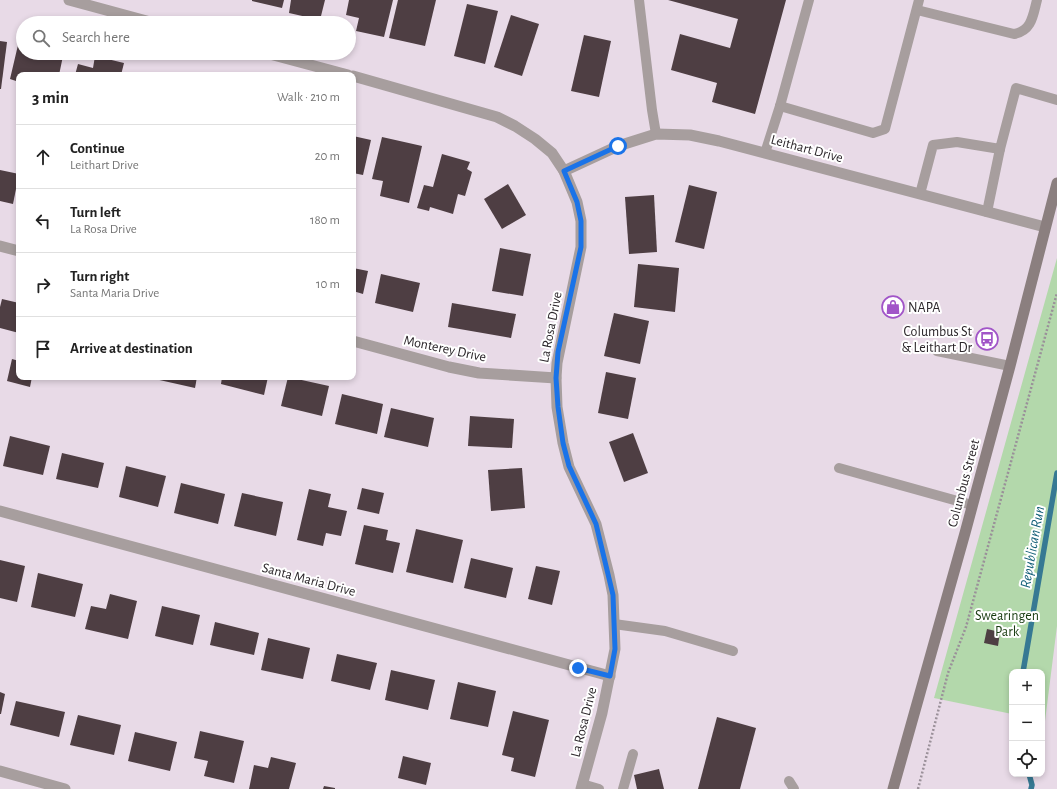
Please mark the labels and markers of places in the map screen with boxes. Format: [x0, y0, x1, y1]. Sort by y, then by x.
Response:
shop icon: NAPA [880, 294, 906, 320]
place label: NAPA [908, 301, 940, 315]
place label: Columbus St & Leithart Dr [902, 325, 973, 355]
bus stop icon: Columbus St & Leithart Dr [974, 326, 1000, 352]

